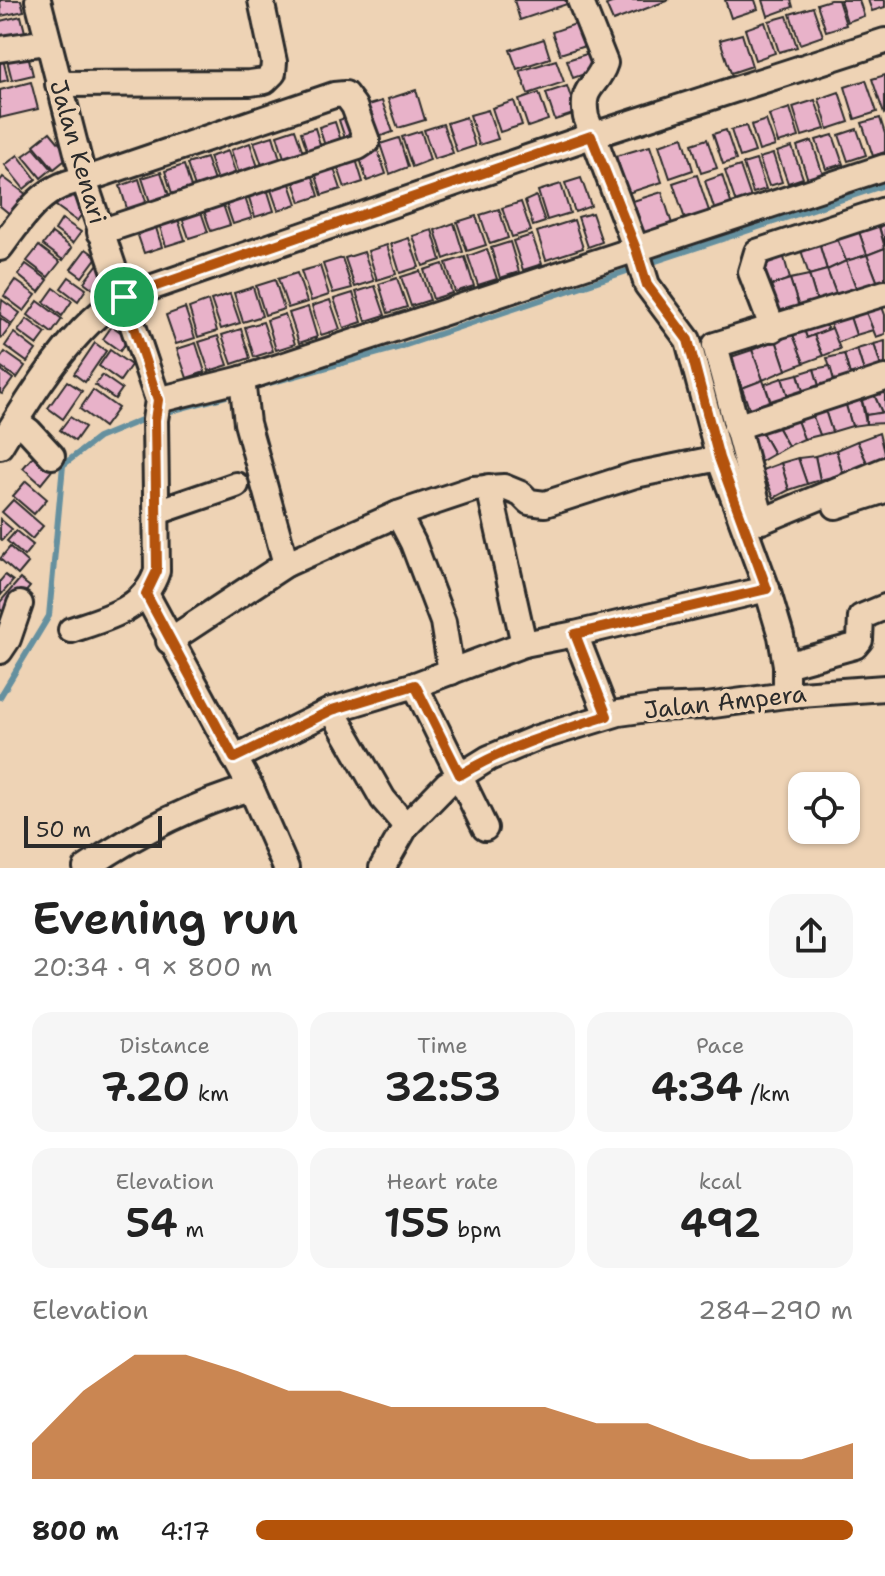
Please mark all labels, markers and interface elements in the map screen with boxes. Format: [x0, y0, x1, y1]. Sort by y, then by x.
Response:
street label: Jalan Kenari [42, 76, 114, 228]
pin [90, 263, 158, 331]
icon: arrive [102, 275, 146, 319]
street label: Jalan Ampera [642, 678, 808, 726]
map controls [788, 772, 860, 844]
button: locate [788, 772, 860, 844]
scale bar [24, 812, 162, 848]
text: 50 m [36, 815, 91, 844]
text: Evening run [32, 889, 299, 948]
button: share [769, 894, 853, 978]
text: 20:34 · 9 × 800 m [32, 949, 273, 984]
text: Distance [120, 1031, 210, 1060]
text: Time [417, 1031, 468, 1060]
text: Pace [696, 1031, 744, 1060]
text: 7.20 [101, 1060, 190, 1114]
text: 32:53 [384, 1060, 501, 1114]
text: 4:34 [650, 1060, 743, 1114]
text: km [190, 1079, 229, 1108]
text: /km [743, 1079, 790, 1108]
text: Elevation [116, 1167, 214, 1196]
text: Heart rate [386, 1167, 499, 1196]
text: kcal [699, 1167, 742, 1196]
text: 54 [125, 1196, 178, 1250]
text: 155 [383, 1196, 450, 1250]
text: 492 [679, 1196, 761, 1250]
text: m [178, 1215, 204, 1244]
text: bpm [450, 1215, 502, 1244]
text: Elevation [32, 1292, 148, 1327]
text: 284–290 m [698, 1292, 853, 1327]
text: 800 m [32, 1513, 119, 1548]
text: 4:17 [160, 1513, 210, 1548]

